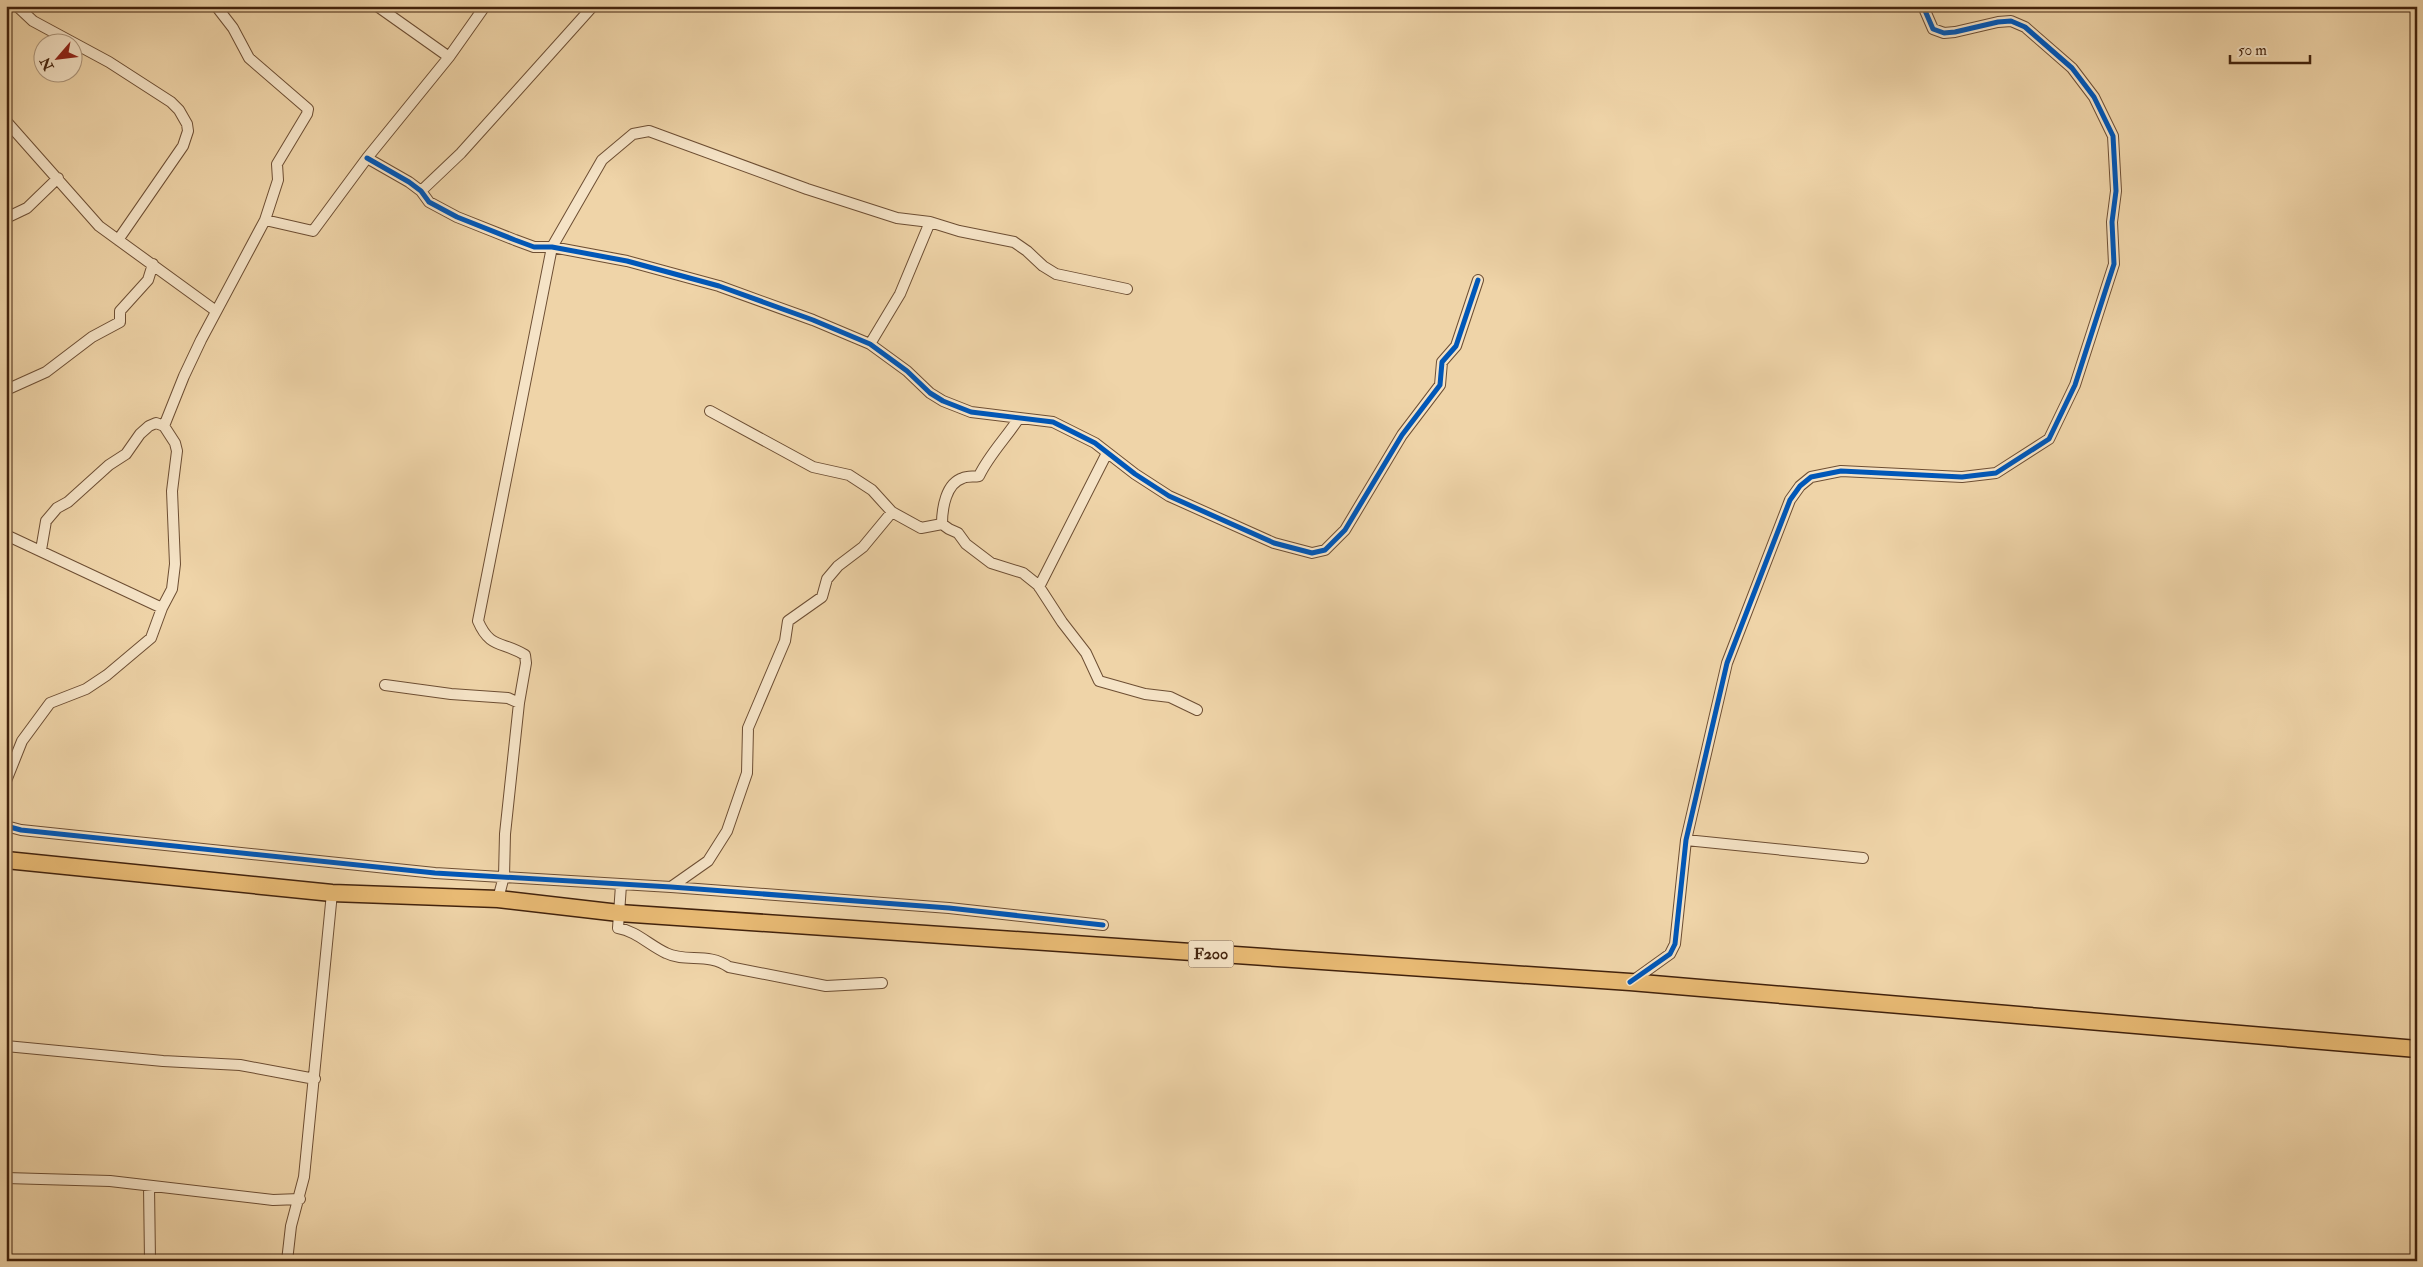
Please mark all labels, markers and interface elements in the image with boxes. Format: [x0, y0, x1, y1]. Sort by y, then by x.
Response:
north arrow [32, 32, 82, 82]
scale bar [2230, 32, 2310, 64]
text: 50 m [2238, 41, 2267, 60]
text: N [36, 54, 58, 74]
road number: F200 [1188, 941, 1234, 968]

